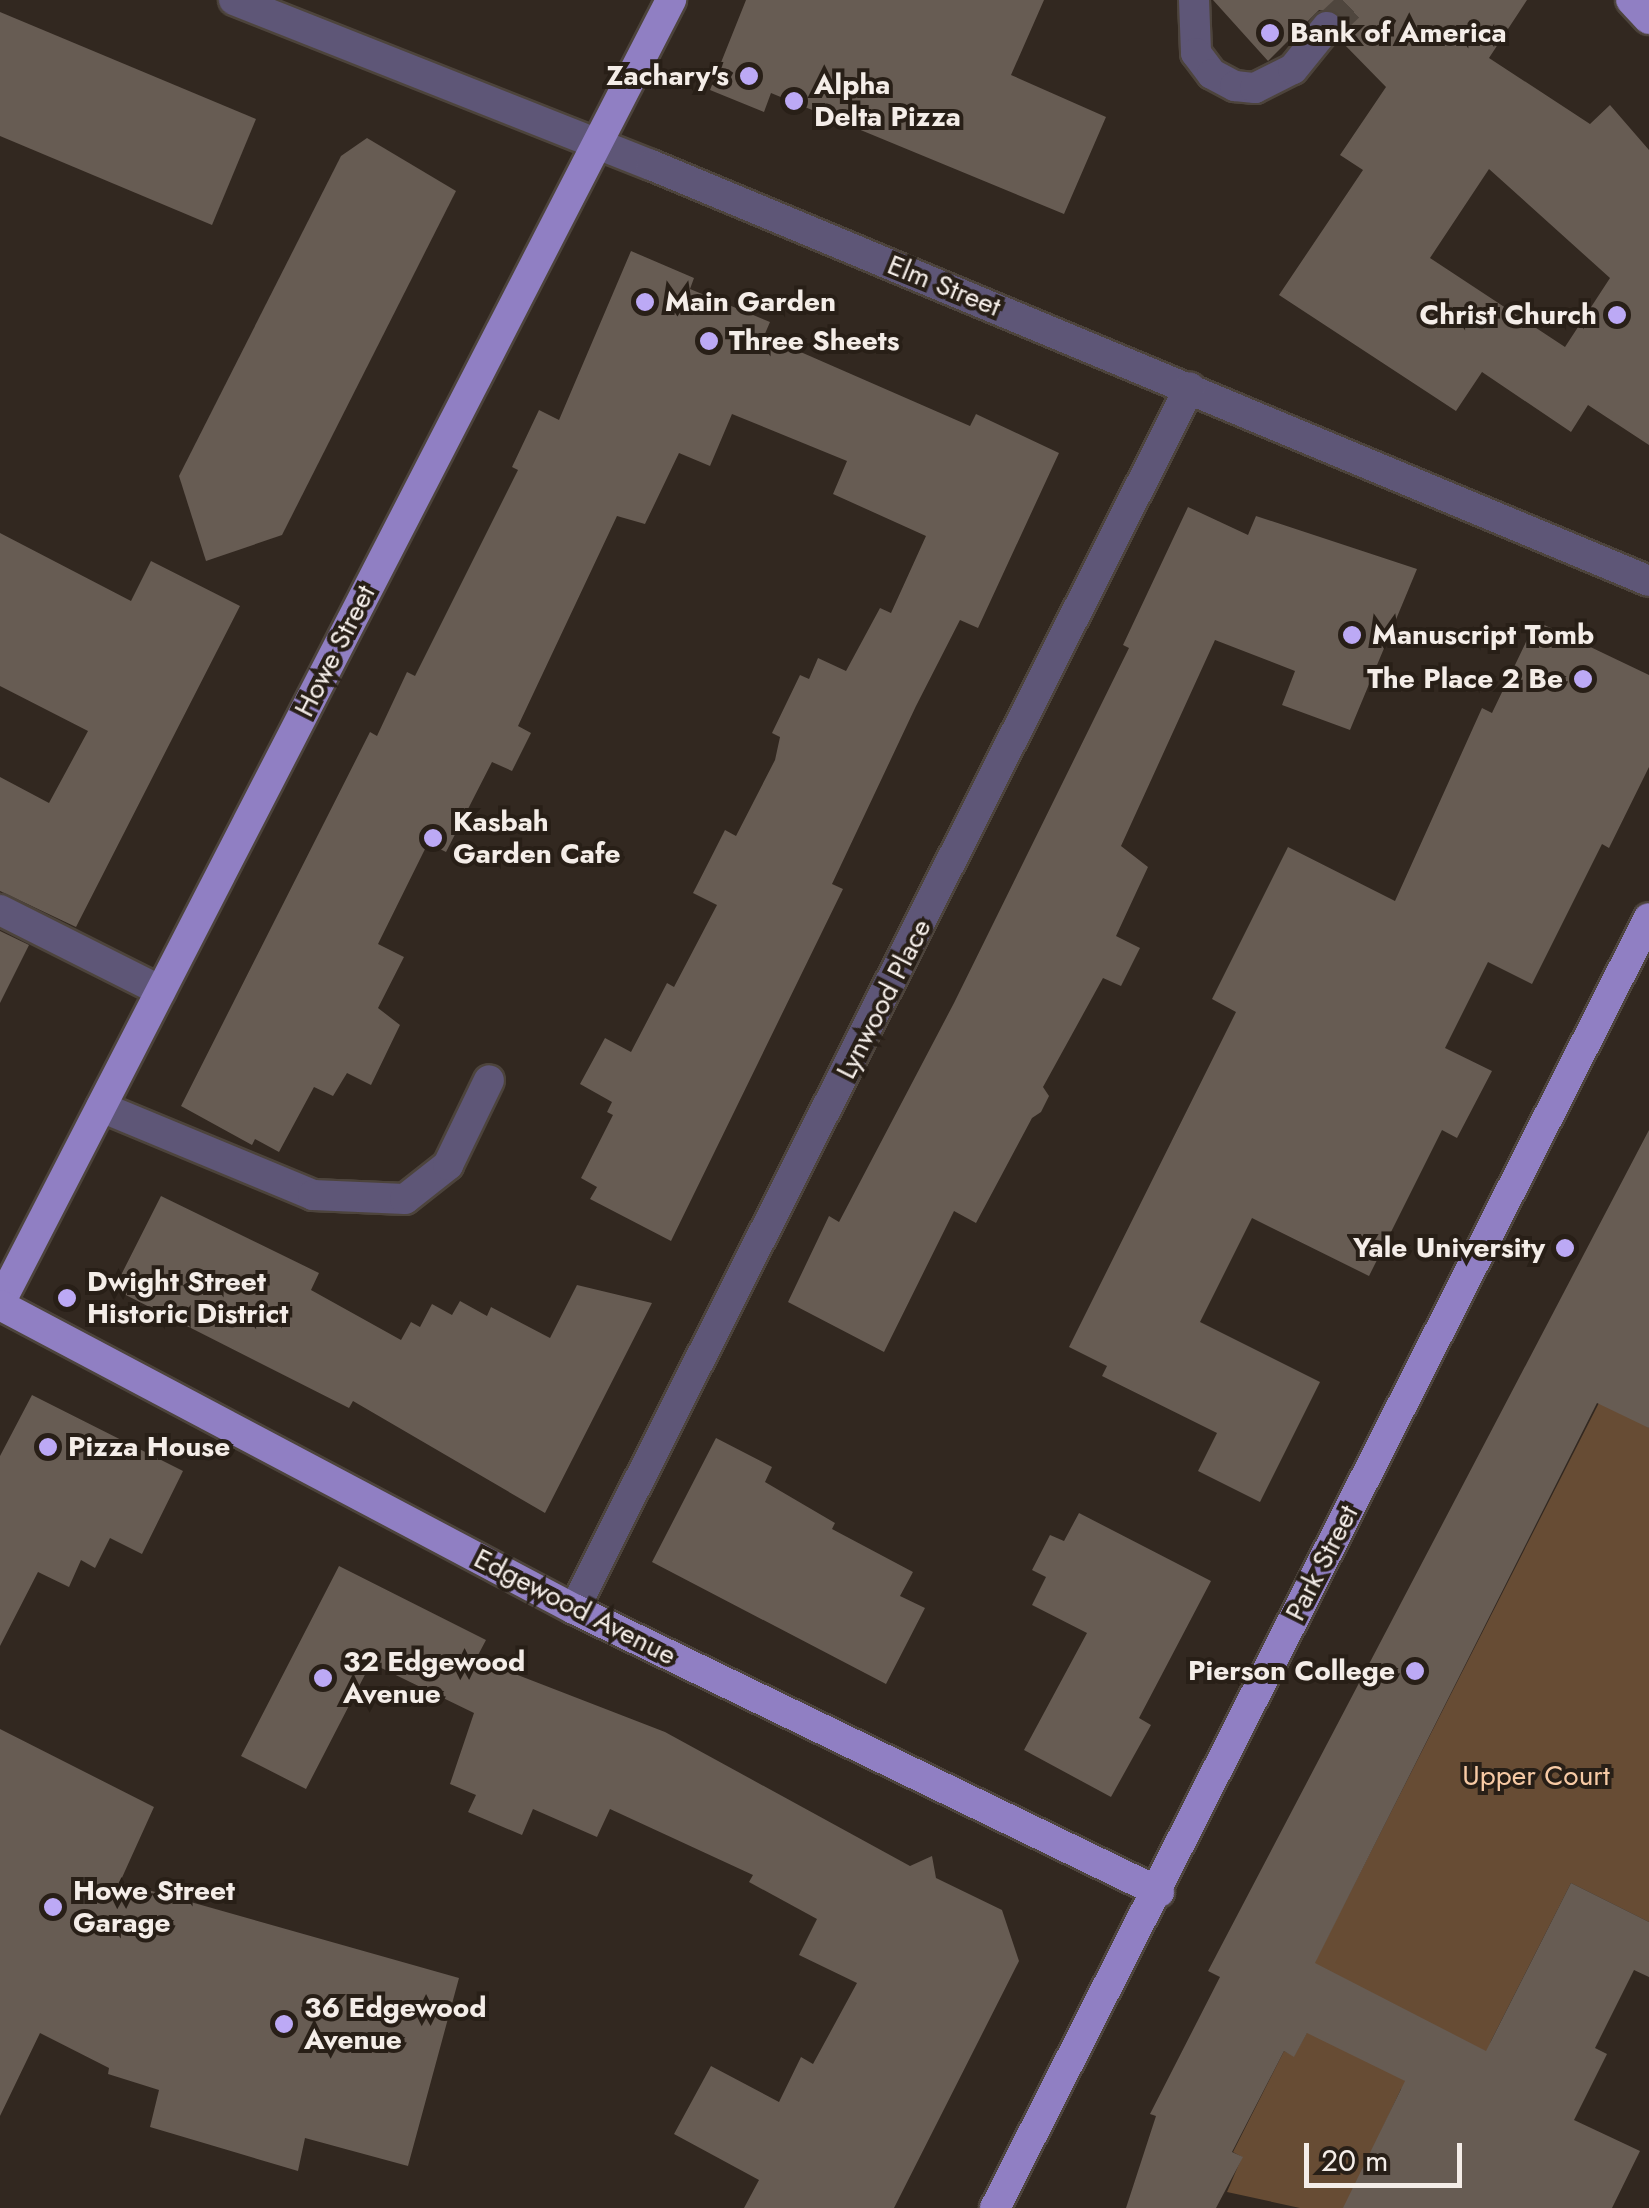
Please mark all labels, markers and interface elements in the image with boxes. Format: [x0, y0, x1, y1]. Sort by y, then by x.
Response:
place label: Bank of America [1290, 16, 1507, 50]
marker: Bank of America [1259, 22, 1281, 44]
place label: Zachary's [606, 59, 729, 93]
marker: Zachary's [738, 65, 760, 87]
place label: Alpha Delta Pizza [814, 68, 961, 134]
marker: Alpha Delta Pizza [783, 90, 805, 112]
street label: Elm Street [883, 248, 1005, 324]
place label: Main Garden [665, 285, 836, 319]
marker: Main Garden [634, 291, 656, 313]
place label: Christ Church [1420, 298, 1597, 332]
marker: Christ Church [1606, 304, 1628, 326]
place label: Three Sheets [729, 324, 899, 358]
marker: Three Sheets [698, 330, 720, 352]
street label: Howe Street [288, 580, 382, 722]
place label: Manuscript Tomb [1372, 618, 1594, 652]
marker: Manuscript Tomb [1341, 624, 1363, 646]
place label: The Place 2 Be [1367, 662, 1563, 696]
marker: The Place 2 Be [1572, 668, 1594, 690]
place label: Kasbah Garden Cafe [453, 805, 621, 871]
marker: Kasbah Garden Cafe [422, 827, 444, 849]
street label: Lynwood Place [829, 914, 939, 1084]
place label: Yale University [1353, 1231, 1545, 1265]
marker: Yale University [1554, 1237, 1576, 1259]
place label: Dwight Street Historic District [87, 1265, 288, 1331]
marker: Dwight Street Historic District [56, 1287, 78, 1309]
place label: Pizza House [68, 1430, 230, 1464]
marker: Pizza House [37, 1436, 59, 1458]
street label: Park Street [1279, 1500, 1365, 1626]
street label: Edgewood Avenue [468, 1542, 682, 1672]
place label: 32 Edgewood Avenue [343, 1645, 525, 1711]
place label: Pierson College [1188, 1654, 1395, 1688]
marker: Pierson College [1404, 1660, 1426, 1682]
marker: 32 Edgewood Avenue [312, 1667, 334, 1689]
park label: Upper Court [1462, 1759, 1610, 1793]
place label: Howe Street Garage [73, 1874, 235, 1940]
marker: Howe Street Garage [42, 1896, 64, 1918]
place label: 36 Edgewood Avenue [304, 1991, 487, 2057]
marker: 36 Edgewood Avenue [273, 2013, 295, 2035]
scale bar [1309, 2123, 1466, 2185]
text: 20 m [1321, 2139, 1388, 2182]

